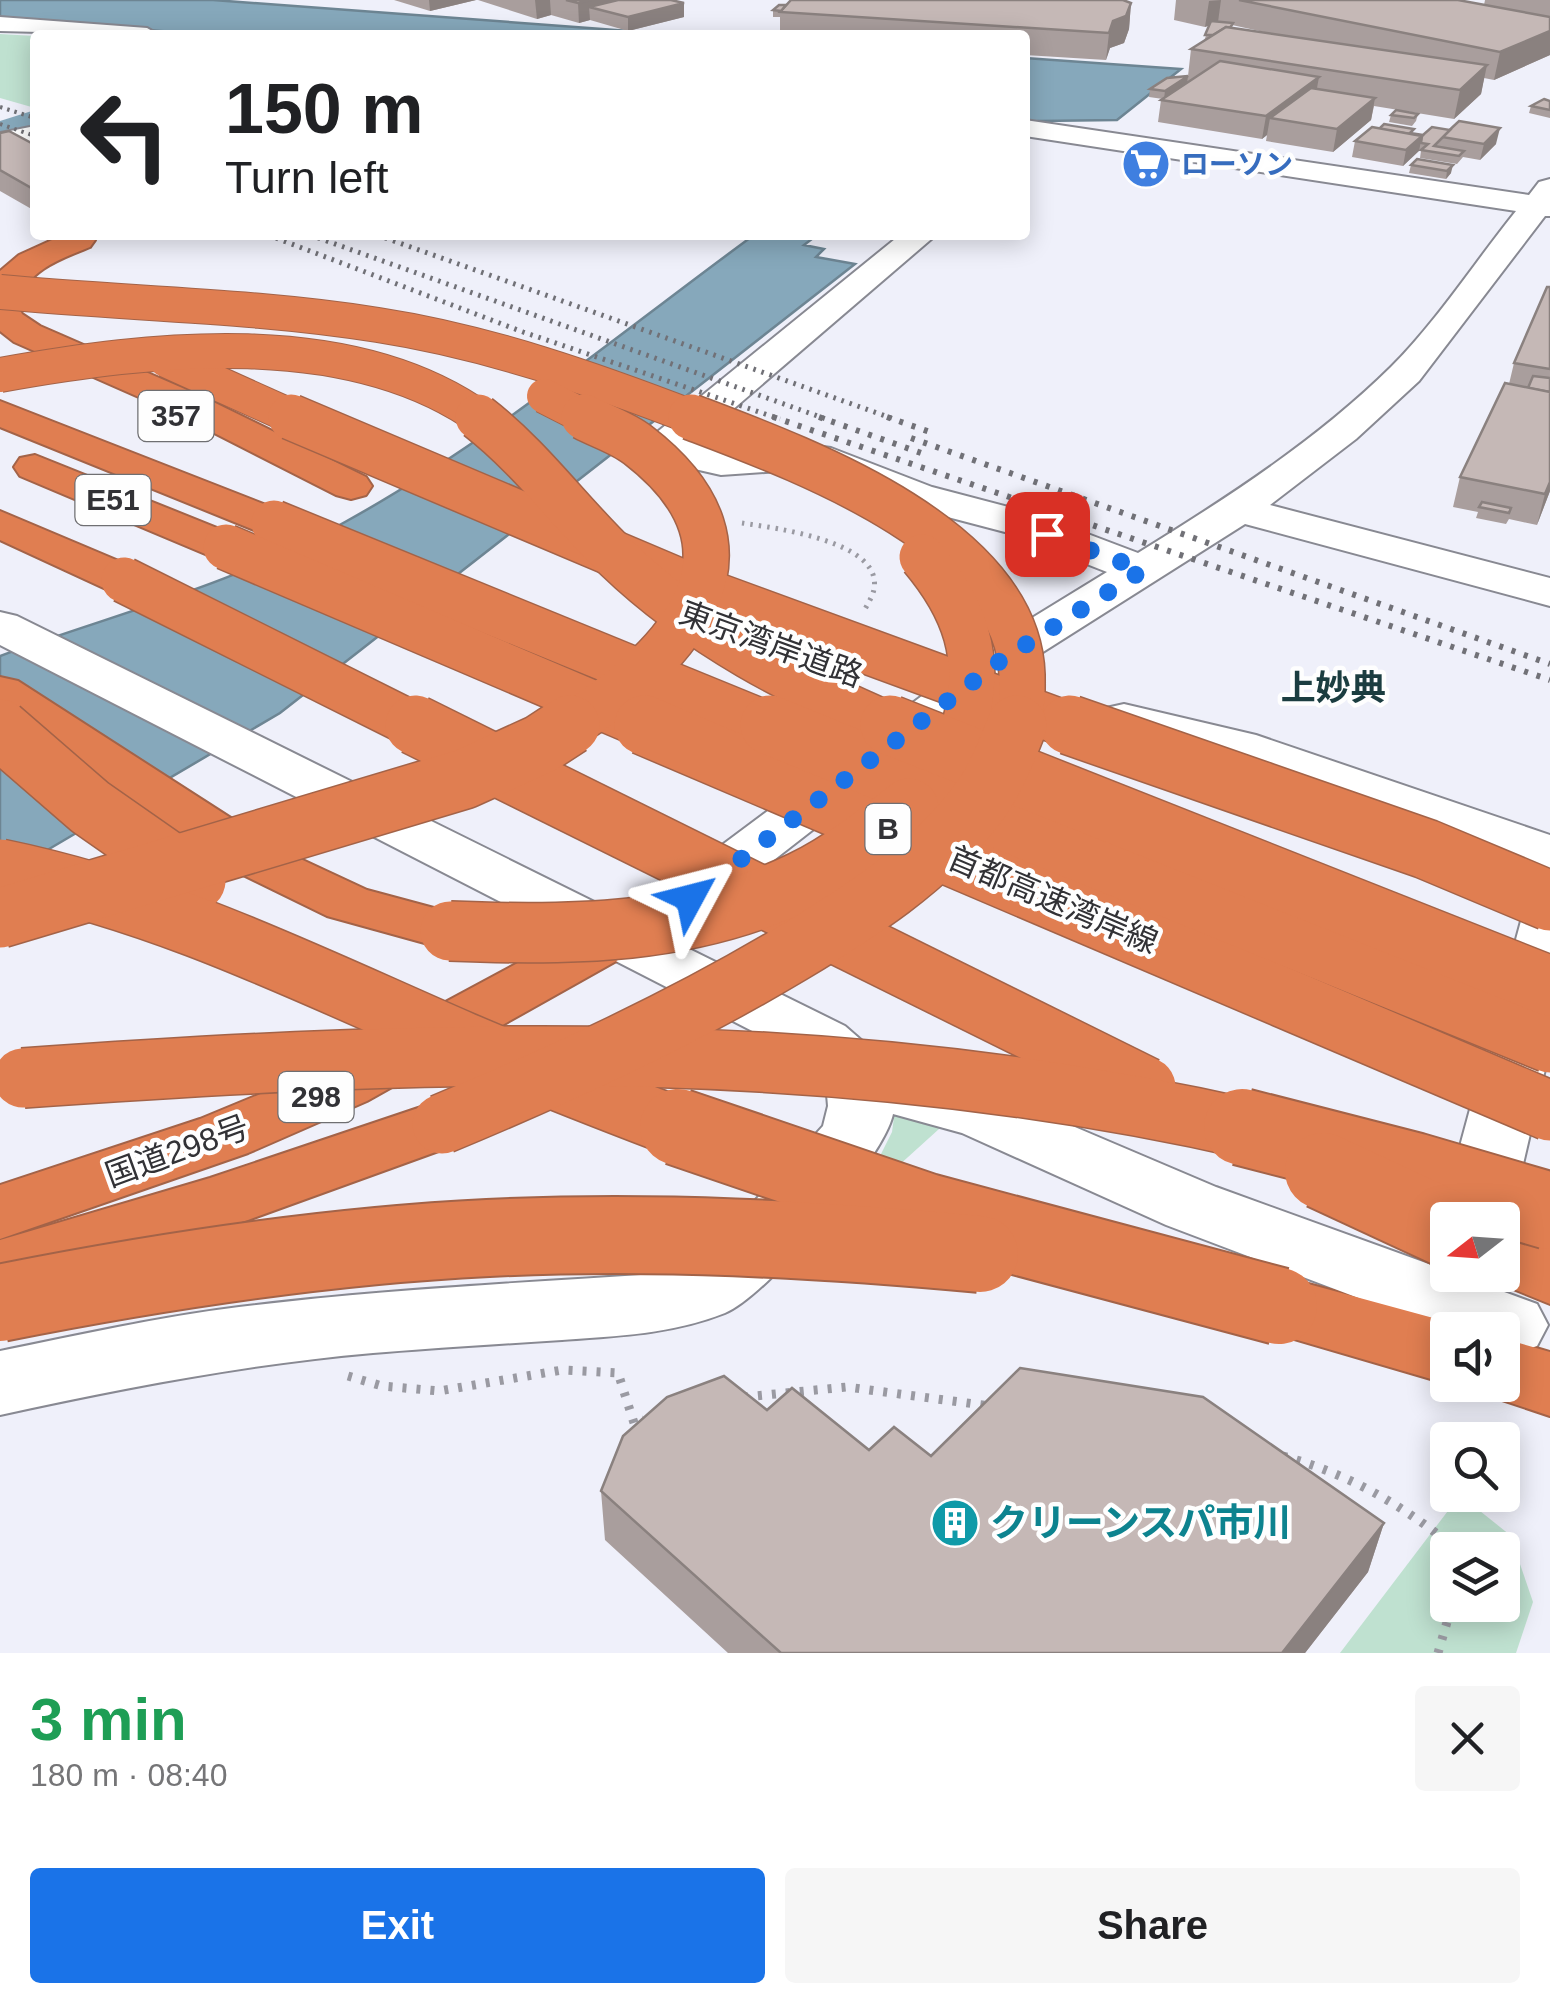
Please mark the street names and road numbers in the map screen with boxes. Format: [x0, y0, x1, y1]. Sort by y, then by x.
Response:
road number: 357 [138, 391, 214, 441]
road number: E51 [76, 475, 150, 525]
street label: 東京湾岸道路 [675, 594, 867, 694]
road number: B [866, 804, 910, 854]
street label: 首都高速湾岸線 [943, 840, 1163, 960]
road number: 298 [278, 1072, 354, 1122]
street label: 国道298号 [101, 1109, 253, 1193]

